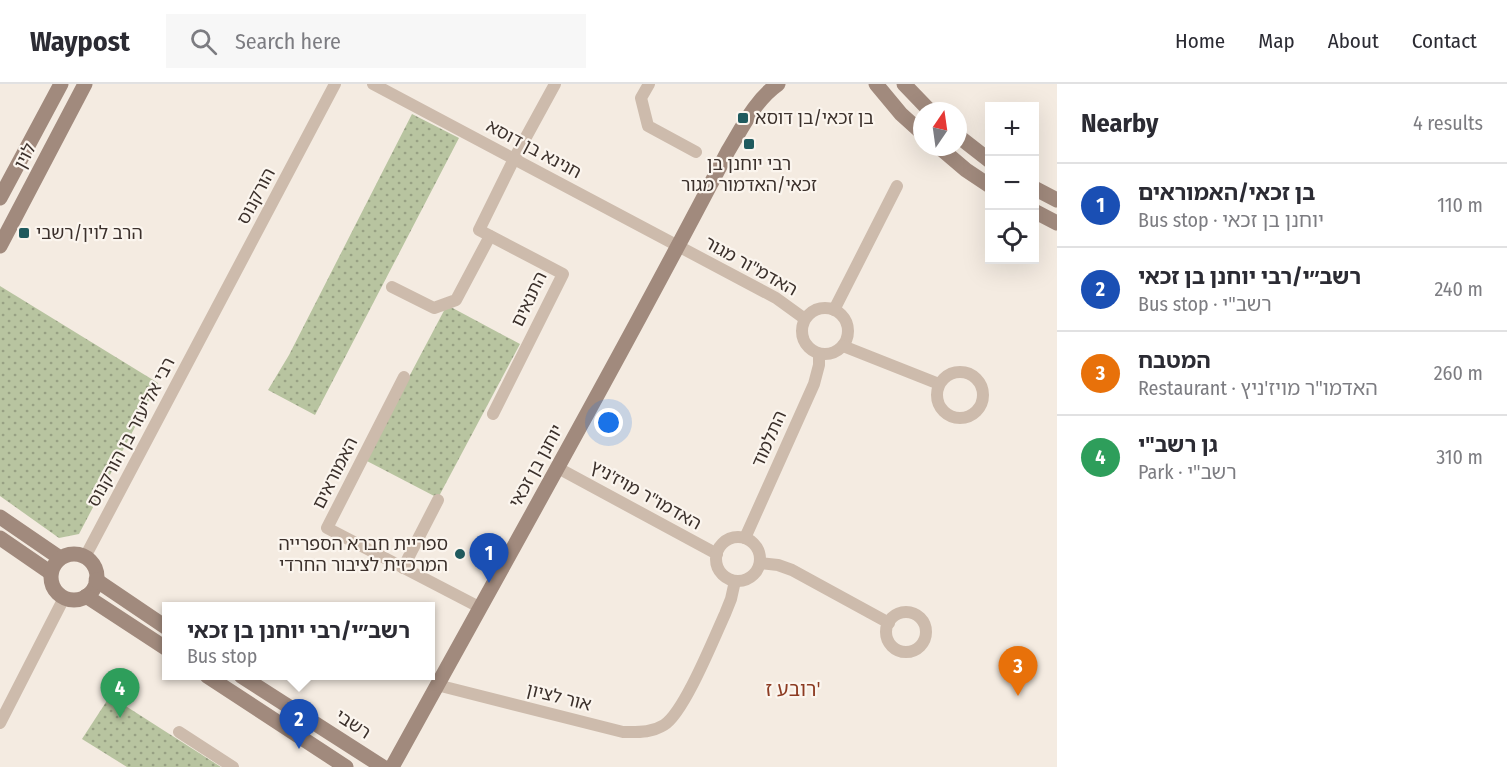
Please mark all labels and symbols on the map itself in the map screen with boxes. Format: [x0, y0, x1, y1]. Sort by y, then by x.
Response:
north arrow [913, 102, 967, 156]
place label: בן זכאי/בן דוסא [755, 107, 874, 129]
marker: בן זכאי/בן דוסא [736, 111, 750, 125]
street label: חנינא בן דוסא [483, 115, 585, 183]
marker: רבי יוחנן בן זכאי/האדמור מגור [742, 137, 756, 151]
street label: לוין [9, 139, 41, 173]
place label: רבי יוחנן בן זכאי/האדמור מגור [681, 153, 817, 196]
street label: הורקנוס [232, 164, 280, 228]
place label: הרב לוין/רשבי [36, 222, 143, 244]
marker: הרב לוין/רשבי [17, 226, 31, 240]
street label: האדמ"ור מגור [701, 231, 801, 301]
street label: התנאים [506, 268, 552, 330]
street label: רבי אליעזר בן הורקנוס [82, 354, 180, 510]
street label: התלמוד [747, 407, 791, 471]
your location [594, 408, 623, 437]
street label: יוחנן בן זכאי [504, 421, 568, 511]
street label: האמוראים [308, 434, 362, 512]
street label: האדמו"ר מויז'ניץ [587, 455, 705, 535]
place label: ספריית חברא הספרייה המרכזית לציבור החרדי [278, 533, 448, 576]
pin: 1 [470, 534, 508, 583]
marker: ספריית חברא הספרייה המרכזית לציבור החרדי [453, 547, 467, 561]
pin: 3 [998, 646, 1038, 696]
pin: 4 [100, 668, 140, 718]
district label: רובע ז' [765, 677, 821, 701]
street label: אור לציון [524, 678, 594, 716]
pin: 2 [280, 700, 318, 749]
street label: רשבי [331, 704, 375, 744]

